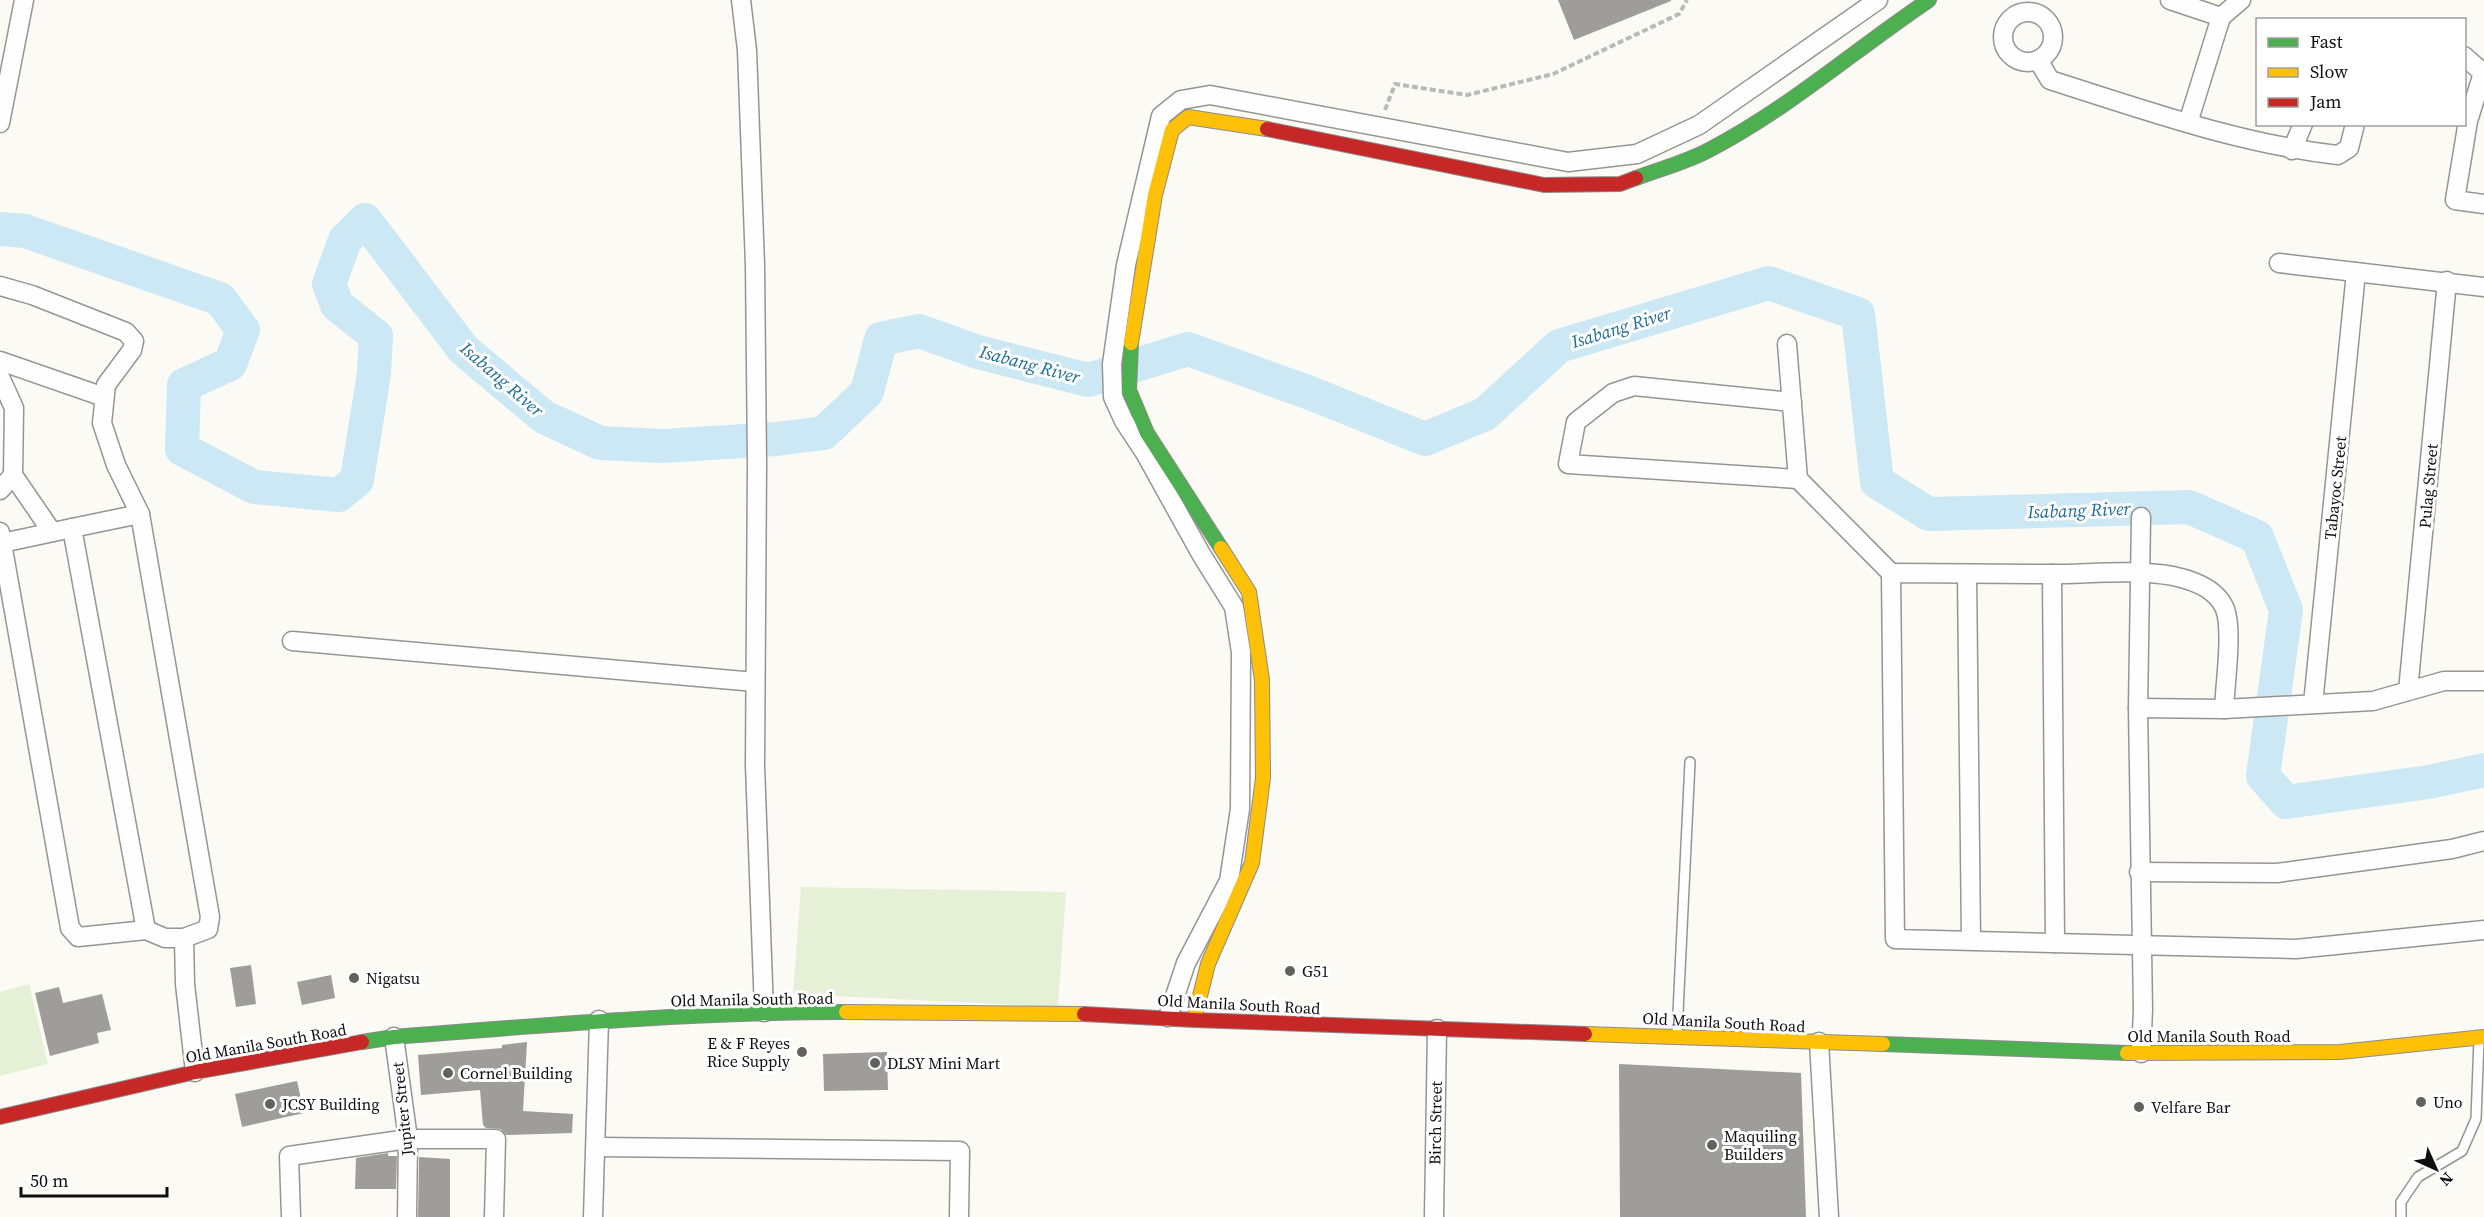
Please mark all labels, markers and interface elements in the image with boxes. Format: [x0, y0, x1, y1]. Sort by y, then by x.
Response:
legend [2256, 18, 2466, 126]
text: Fast [2310, 29, 2343, 54]
text: Slow [2310, 59, 2348, 84]
text: Jam [2309, 89, 2342, 114]
water label: Isabang River [1567, 300, 1675, 354]
water label: Isabang River [454, 335, 550, 423]
water label: Isabang River [976, 338, 1084, 390]
street label: Tabayoc Street [2319, 434, 2351, 541]
street label: Pulag Street [2413, 442, 2443, 529]
water label: Isabang River [2026, 496, 2132, 524]
place label: G51 [1302, 960, 1329, 982]
marker: G51 [1283, 964, 1297, 978]
place label: Nigatsu [366, 967, 420, 989]
marker: Nigatsu [347, 971, 361, 985]
street label: Old Manila South Road [670, 987, 834, 1011]
street label: Old Manila South Road [1157, 989, 1321, 1019]
street label: Old Manila South Road [1642, 1007, 1806, 1037]
street label: Old Manila South Road [184, 1018, 348, 1068]
street label: Old Manila South Road [2128, 1025, 2290, 1047]
place label: E & F Reyes Rice Supply [707, 1032, 791, 1072]
marker: E & F Reyes Rice Supply [795, 1045, 809, 1059]
place label: DLSY Mini Mart [887, 1052, 1001, 1074]
marker: DLSY Mini Mart [868, 1056, 882, 1070]
street label: Jupiter Street [386, 1060, 418, 1158]
place label: Cornel Building [460, 1062, 572, 1084]
marker: Cornel Building [441, 1066, 455, 1080]
street label: Birch Street [1423, 1080, 1447, 1165]
place label: Uno [2433, 1091, 2463, 1113]
place label: JCSY Building [281, 1093, 379, 1115]
marker: Uno [2414, 1095, 2428, 1109]
place label: Velfare Bar [2151, 1096, 2231, 1118]
marker: JCSY Building [263, 1097, 277, 1111]
marker: Velfare Bar [2132, 1100, 2146, 1114]
place label: Maquiling Builders [1724, 1125, 1797, 1165]
marker: Maquiling Builders [1705, 1138, 1719, 1152]
north arrow [2406, 1139, 2466, 1199]
scale bar [21, 1160, 166, 1198]
text: 50 m [30, 1168, 68, 1193]
text: N [2434, 1168, 2459, 1192]

